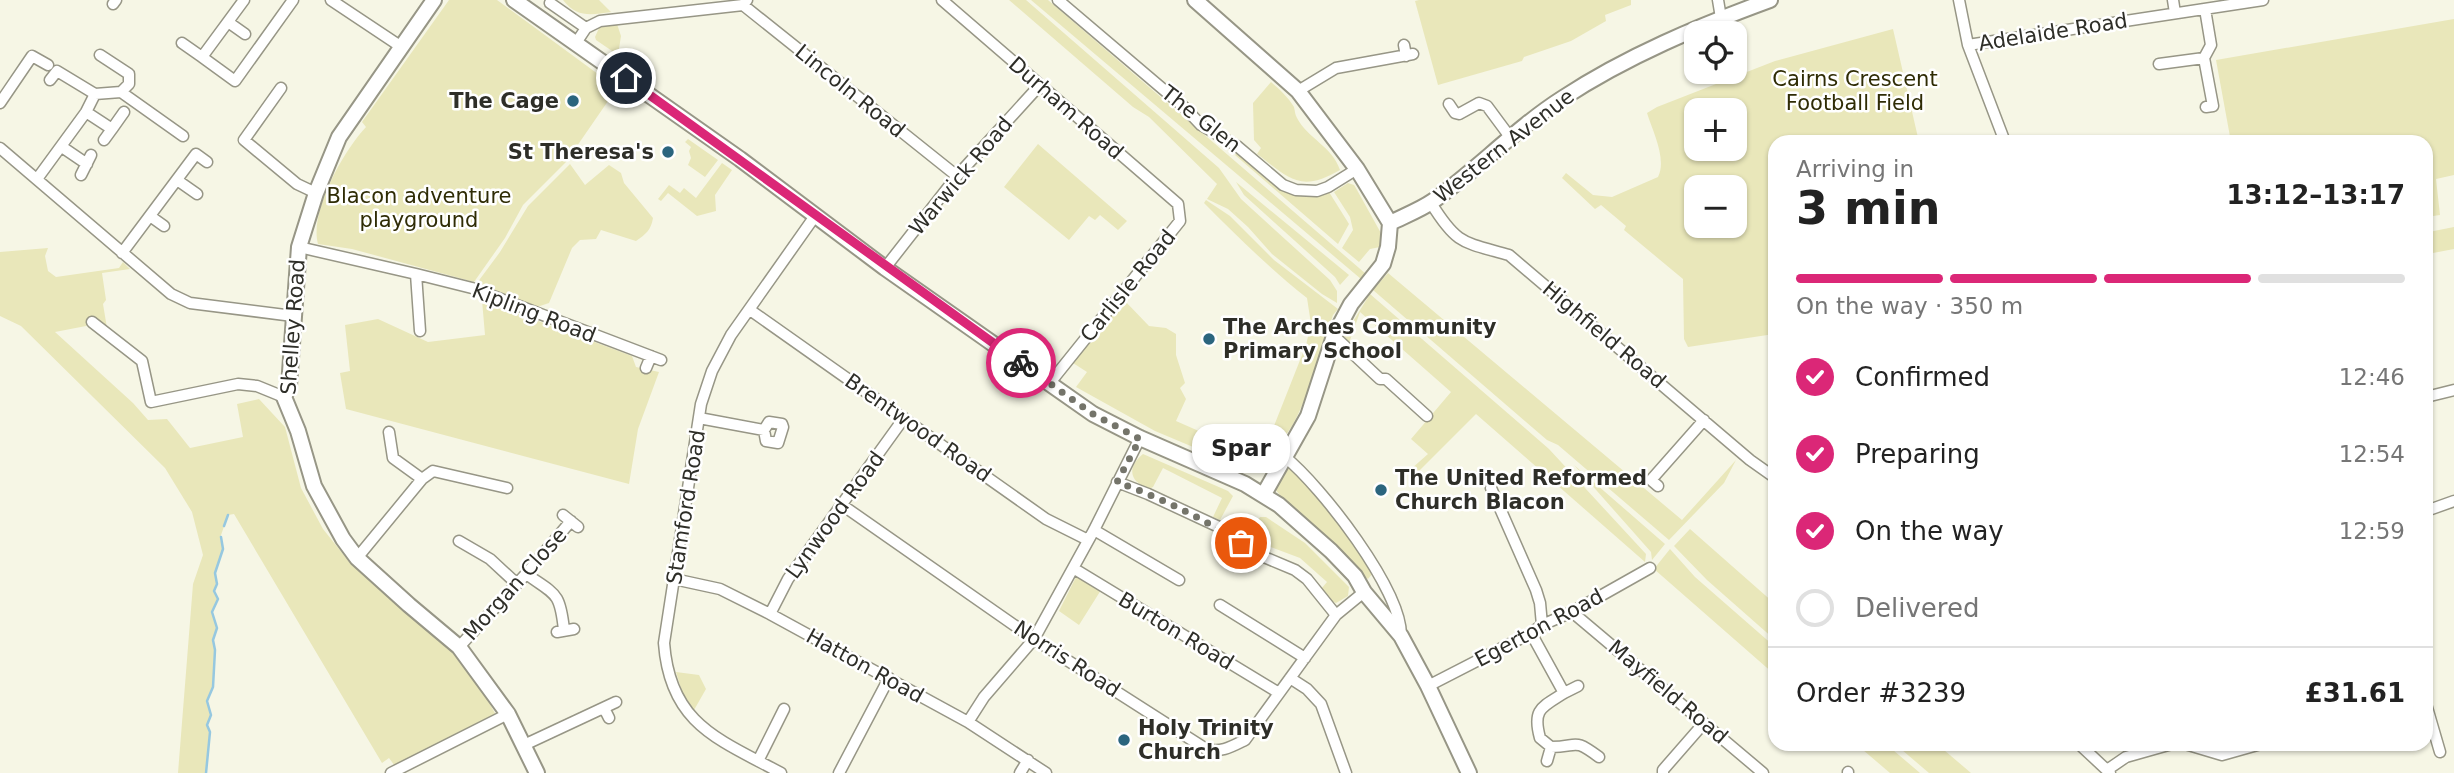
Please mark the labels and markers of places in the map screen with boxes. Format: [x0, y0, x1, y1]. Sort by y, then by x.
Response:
pin [596, 48, 656, 108]
place label: The Cage [449, 89, 559, 113]
marker: The Cage [565, 93, 581, 109]
place label: St Theresa's [508, 140, 654, 164]
marker: St Theresa's [660, 144, 676, 160]
place label: The Arches Community Primary School [1223, 315, 1497, 363]
marker: The Arches Community Primary School [1201, 331, 1217, 347]
callout: Spar [1192, 424, 1290, 473]
place label: The United Reformed Church Blacon [1395, 466, 1647, 514]
marker: The United Reformed Church Blacon [1373, 482, 1389, 498]
pin [1211, 513, 1271, 573]
place label: Holy Trinity Church [1138, 716, 1274, 764]
marker: Holy Trinity Church [1116, 732, 1132, 748]

